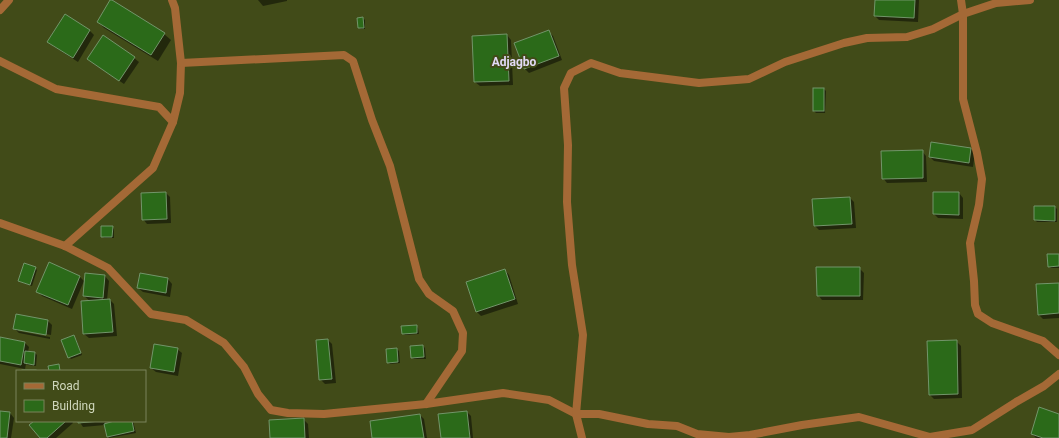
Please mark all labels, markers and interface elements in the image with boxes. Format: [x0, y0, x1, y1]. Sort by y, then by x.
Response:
district label: Adjagbo [492, 55, 537, 69]
legend [16, 370, 146, 422]
text: Road [52, 379, 80, 393]
text: Building [52, 399, 95, 413]

